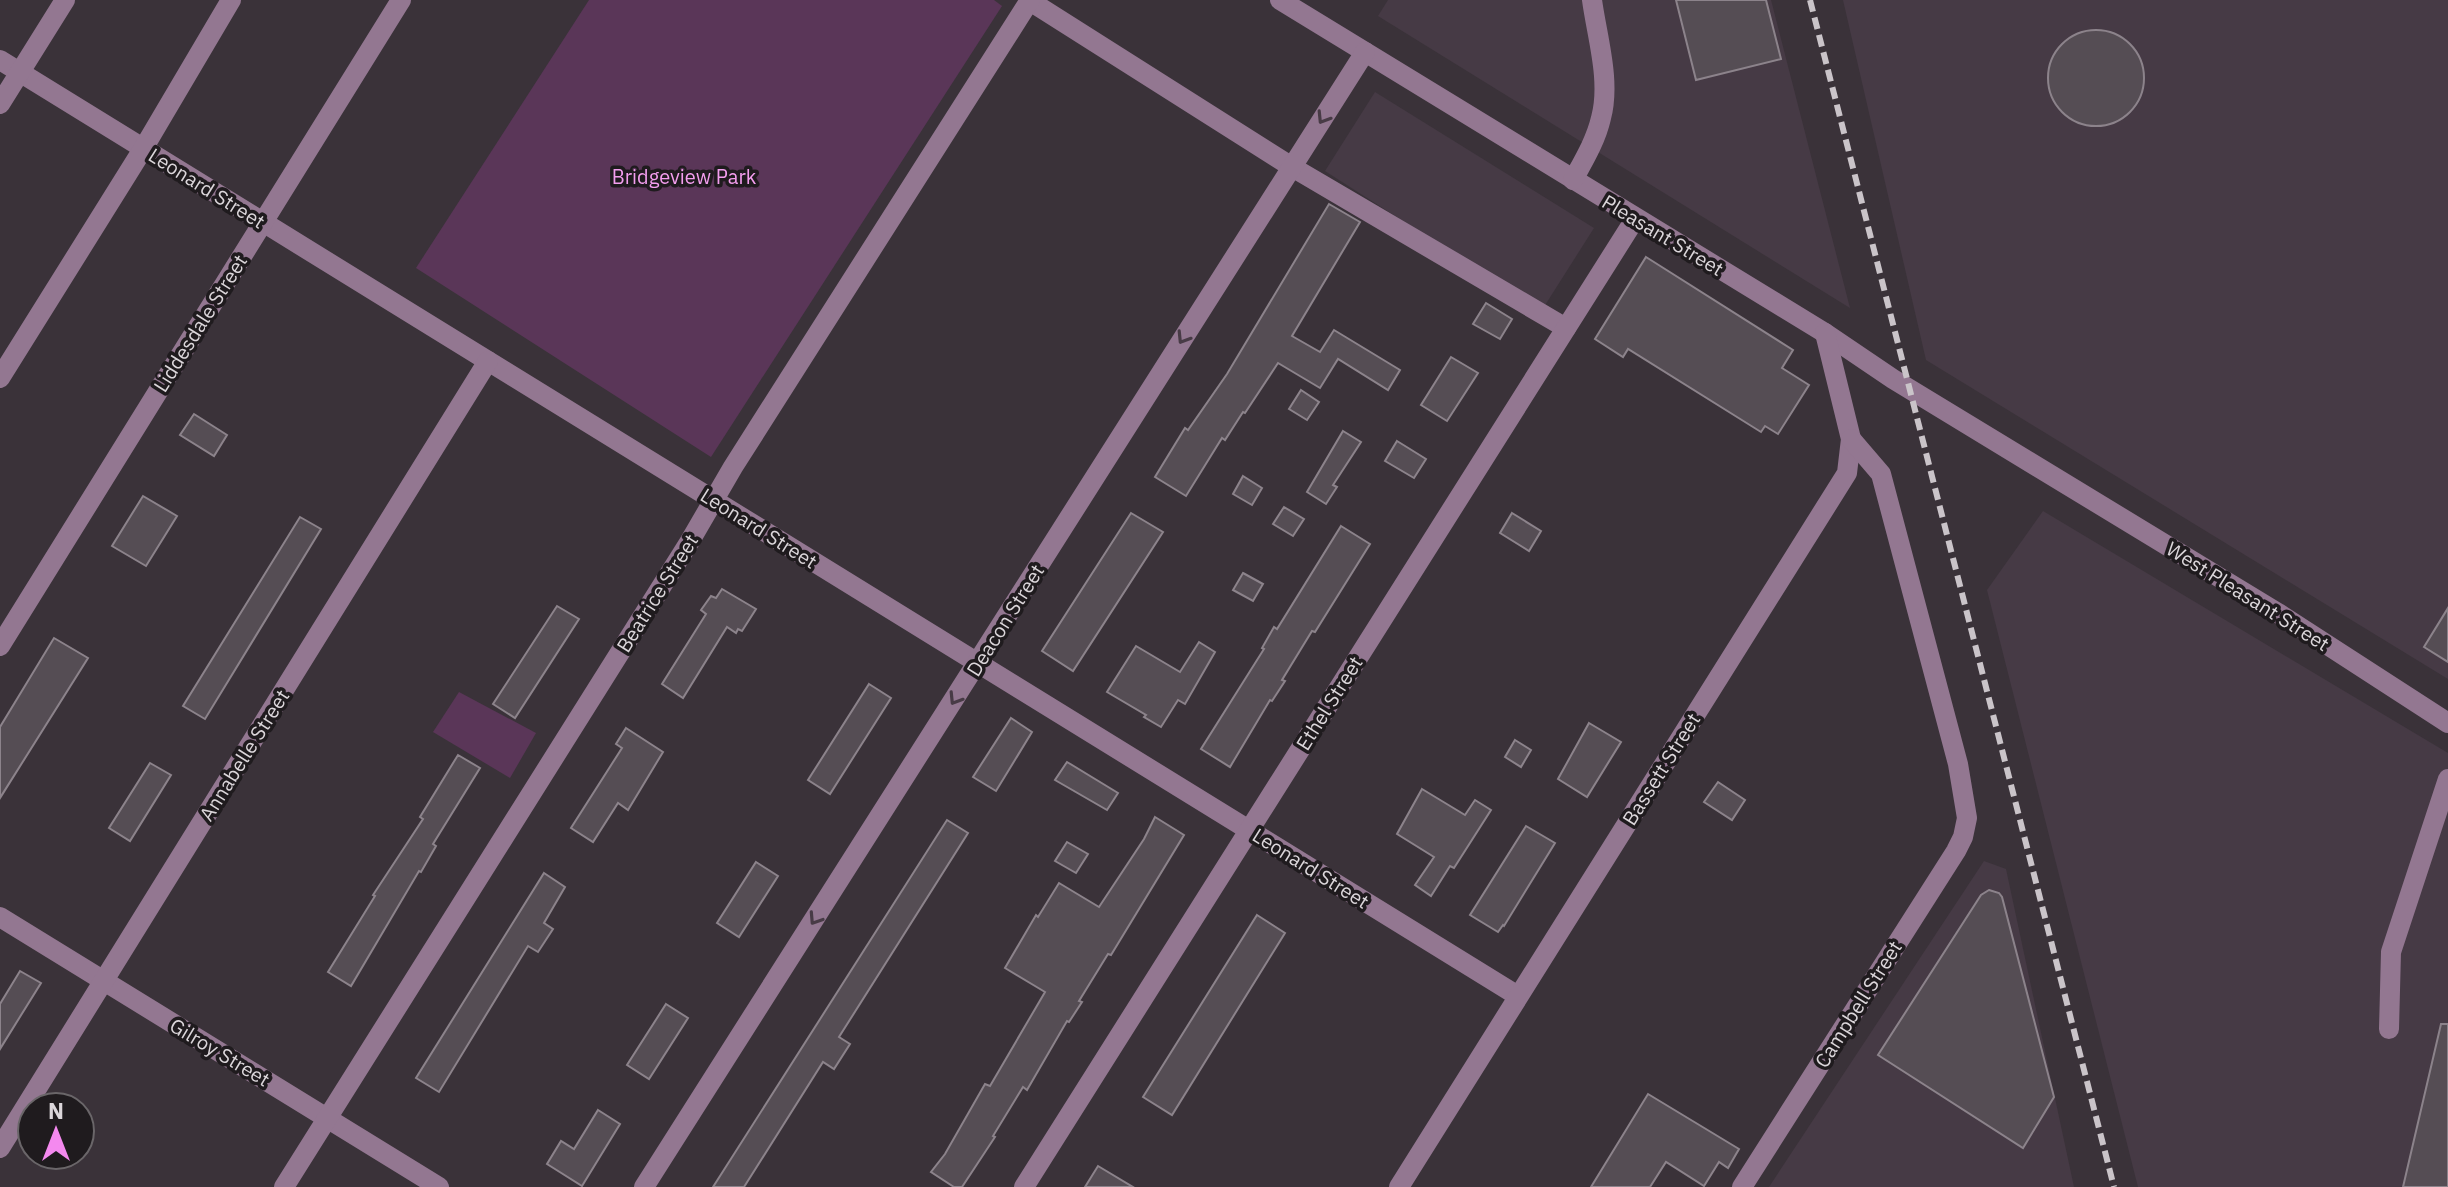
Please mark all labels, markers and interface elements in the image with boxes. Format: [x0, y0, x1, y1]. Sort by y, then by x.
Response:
one-way arrow [1317, 109, 1332, 124]
street label: Leonard Street [144, 141, 270, 235]
park label: Bridgeview Park [612, 163, 757, 190]
street label: Pleasant Street [1597, 188, 1729, 282]
street label: Liddesdale Street [147, 249, 253, 397]
one-way arrow [1178, 329, 1193, 344]
street label: Leonard Street [696, 481, 822, 575]
street label: Beatrice Street [610, 529, 704, 657]
street label: West Pleasant Street [2161, 535, 2335, 657]
street label: Deacon Street [960, 559, 1050, 681]
street label: Ethel Street [1289, 651, 1369, 755]
street label: Annabelle Street [193, 684, 295, 826]
one-way arrow [949, 691, 964, 705]
street label: Bassett Street [1616, 708, 1706, 830]
street label: Leonard Street [1248, 821, 1374, 915]
one-way arrow [810, 910, 825, 925]
street label: Campbell Street [1808, 935, 1908, 1073]
street label: Gilroy Street [165, 1012, 275, 1092]
north arrow [16, 1091, 96, 1171]
text: N [48, 1096, 64, 1125]

